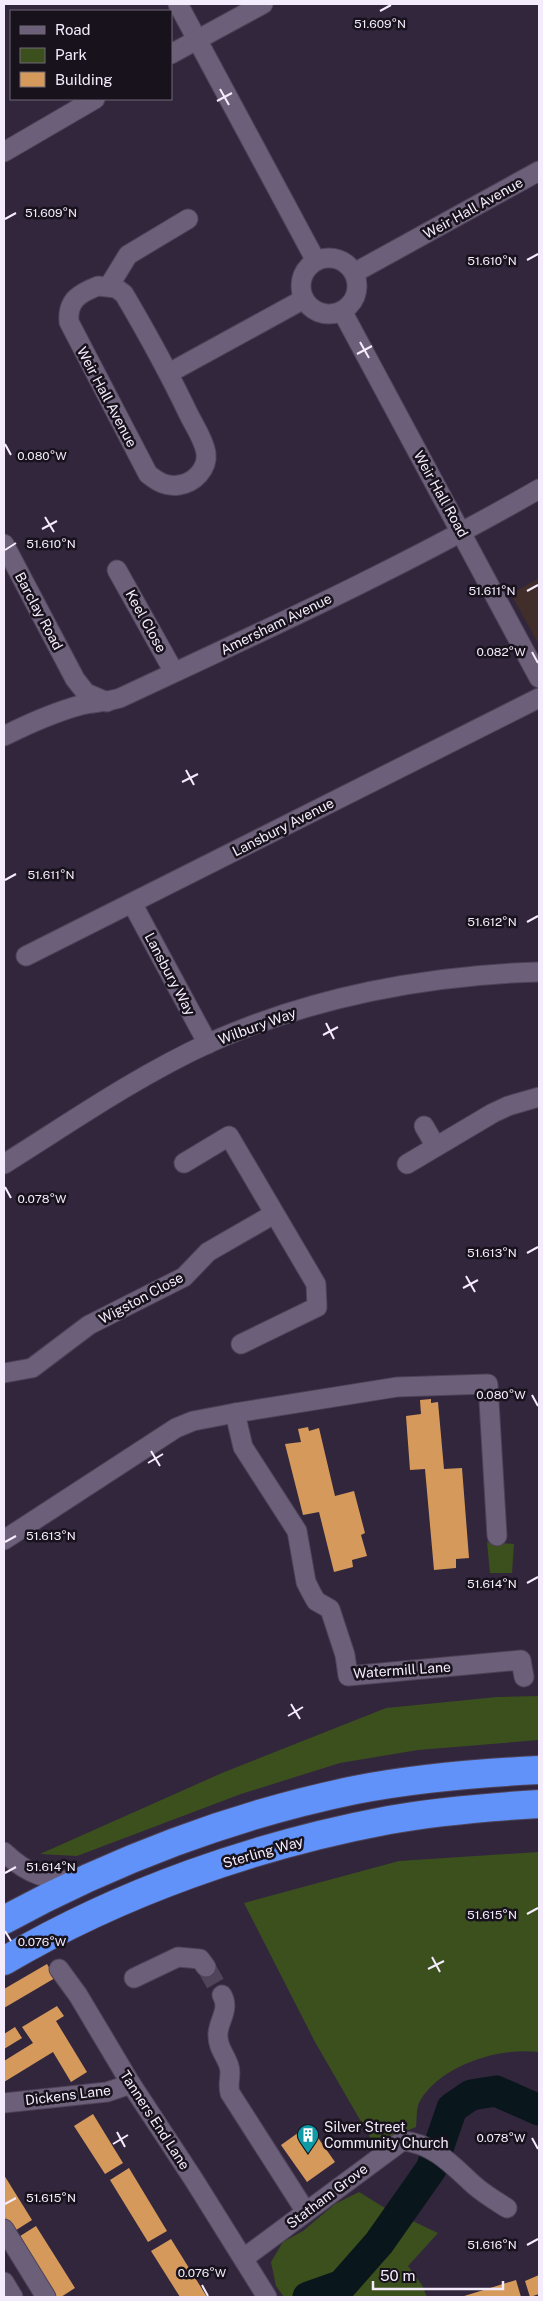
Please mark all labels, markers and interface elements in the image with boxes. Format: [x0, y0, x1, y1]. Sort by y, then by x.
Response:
legend [10, 10, 172, 100]
text: 51.609°N [354, 17, 406, 31]
text: Road [55, 21, 91, 38]
text: Park [55, 46, 87, 63]
text: Building [55, 71, 113, 88]
street label: Weir Hall Avenue [420, 174, 526, 242]
text: 51.609°N [25, 206, 77, 220]
text: 51.610°N [467, 254, 517, 268]
street label: Weir Hall Avenue [74, 344, 140, 450]
street label: Weir Hall Road [411, 448, 471, 540]
text: 0.080°W [17, 449, 67, 463]
text: 51.610°N [26, 537, 76, 551]
street label: Barclay Road [12, 569, 66, 653]
text: 51.611°N [468, 584, 516, 598]
street label: Keel Close [122, 587, 170, 655]
street label: Amersham Avenue [218, 590, 334, 658]
text: 0.082°W [476, 645, 526, 659]
street label: Lansbury Avenue [230, 794, 337, 860]
text: 51.611°N [27, 868, 75, 882]
text: 51.612°N [467, 915, 517, 929]
street label: Lansbury Way [142, 930, 199, 1018]
street label: Wilbury Way [216, 1004, 299, 1047]
text: 0.078°W [18, 1192, 67, 1206]
text: 51.613°N [467, 1246, 517, 1260]
street label: Wigston Close [96, 1269, 186, 1327]
text: 0.080°W [476, 1388, 526, 1402]
text: 51.613°N [26, 1529, 76, 1543]
text: 51.614°N [467, 1577, 517, 1591]
street label: Watermill Lane [353, 1659, 451, 1681]
street label: Sterling Way [221, 1833, 306, 1871]
text: 51.614°N [26, 1860, 76, 1874]
text: 51.615°N [467, 1908, 517, 1922]
text: 0.076°W [18, 1935, 67, 1949]
street label: Tanners End Lane [117, 2067, 193, 2173]
street label: Dickens Lane [24, 2082, 112, 2108]
place label: Silver Street Community Church [324, 2119, 449, 2151]
building icon: Silver Street Community Church [296, 2123, 320, 2154]
text: 0.078°W [477, 2131, 526, 2145]
street label: Statham Grove [283, 2160, 371, 2232]
text: 51.615°N [26, 2191, 76, 2205]
text: 51.616°N [467, 2238, 517, 2252]
scale bar [373, 2258, 503, 2290]
text: 0.076°W [178, 2266, 227, 2280]
text: 50 m [380, 2267, 415, 2284]

